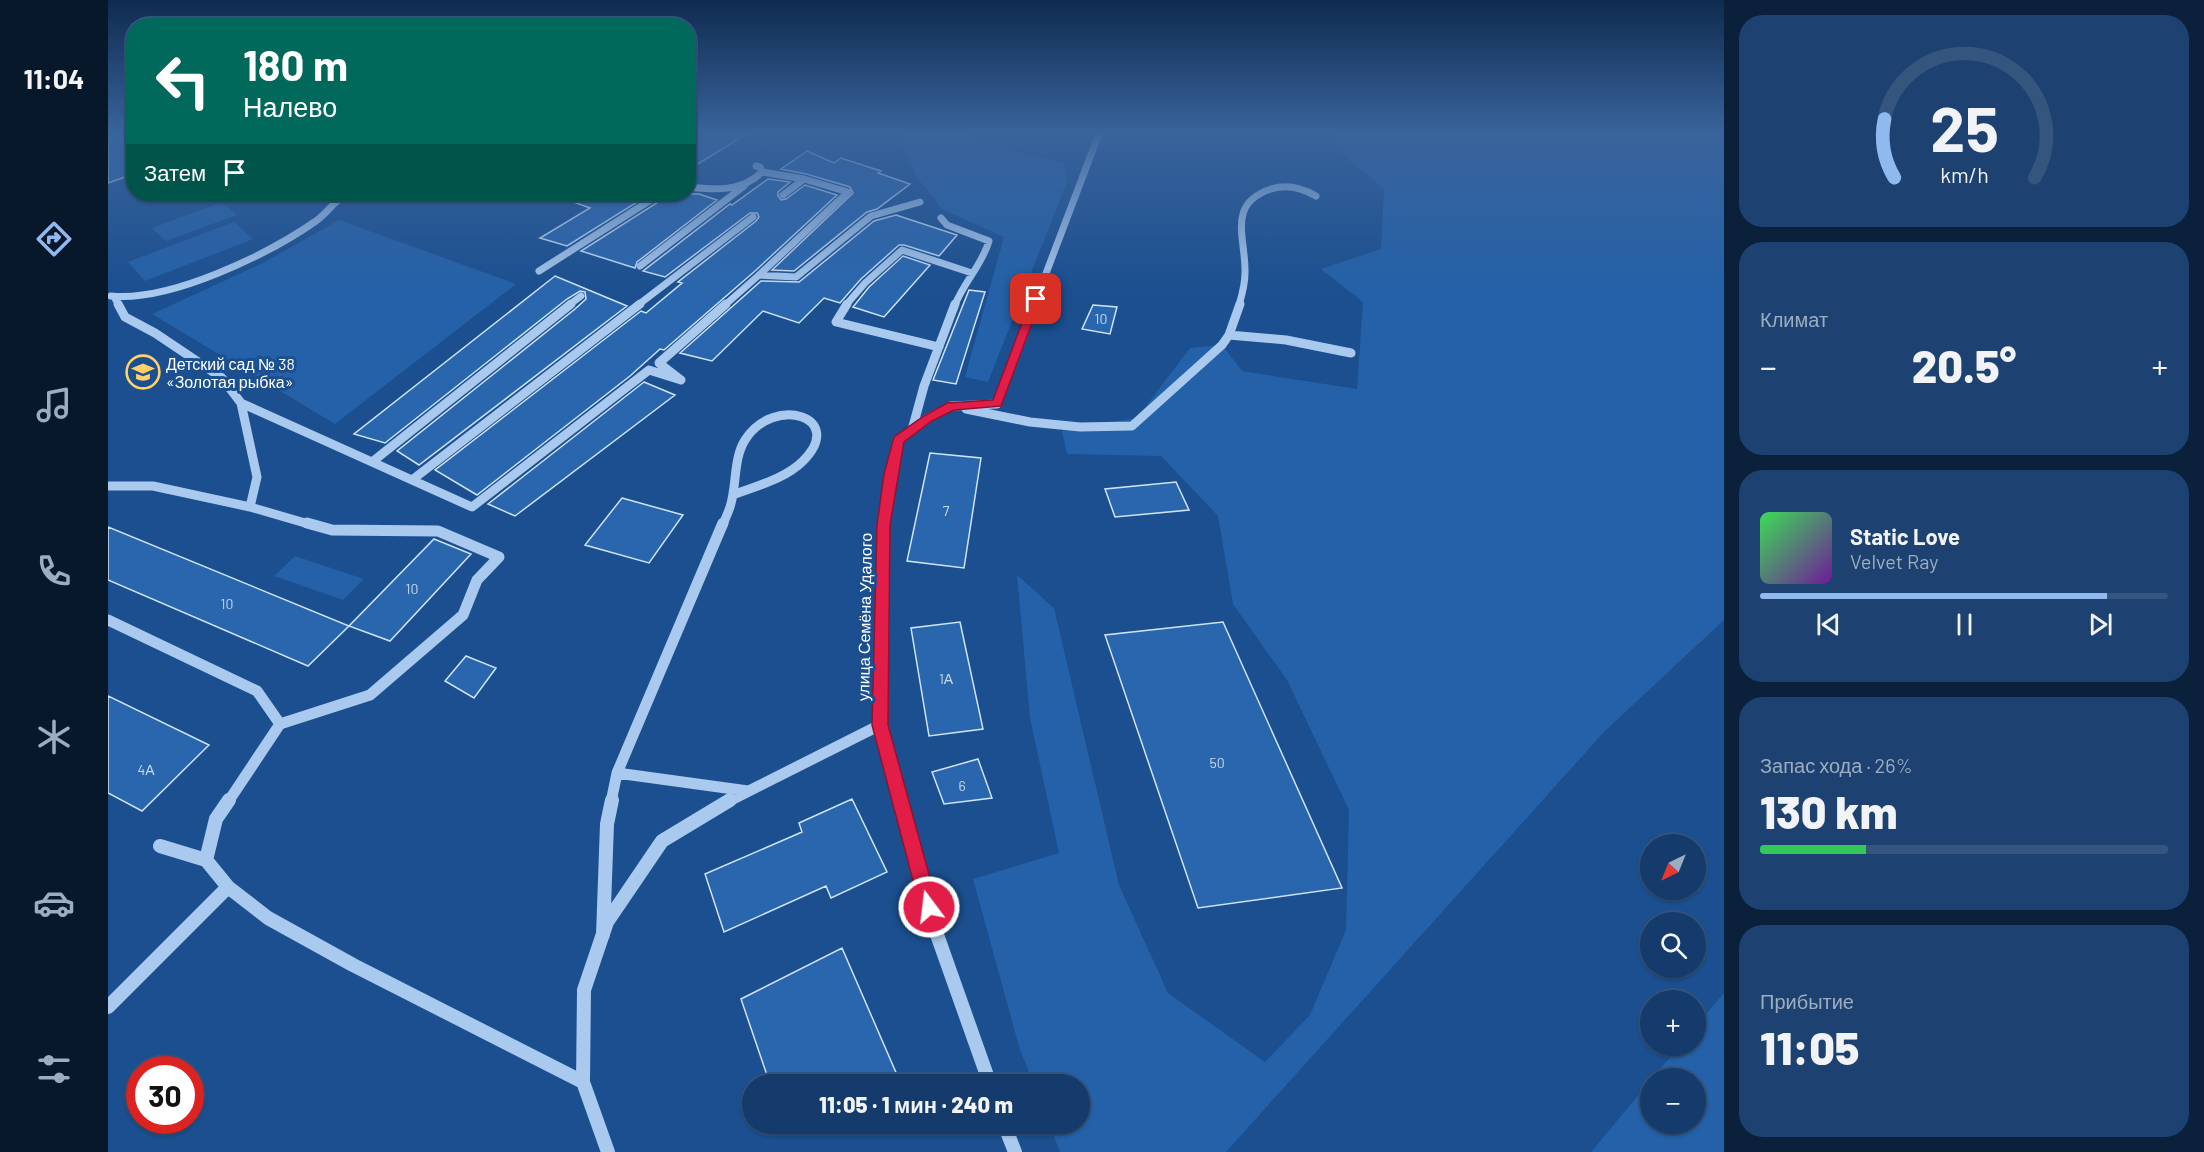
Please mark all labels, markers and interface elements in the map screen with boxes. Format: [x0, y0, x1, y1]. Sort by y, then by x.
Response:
text: 180 m [243, 39, 348, 89]
icon: left [144, 42, 222, 120]
text: 11:04 [24, 62, 84, 94]
text: Налево [243, 90, 337, 122]
text: 25 [1930, 90, 1998, 164]
icon: arrive [218, 156, 251, 189]
text: Затем [144, 159, 206, 185]
text: km/h [1940, 163, 1988, 188]
icon: directions [33, 218, 75, 260]
pin [1010, 273, 1061, 324]
icon: arrive [1019, 282, 1052, 315]
text: Климат [1760, 307, 1828, 331]
house number: 10 [1095, 310, 1107, 327]
text: 20.5° [1912, 338, 2016, 392]
text: − [1760, 346, 1777, 386]
text: + [2152, 346, 2168, 386]
school or university icon: Детский сад № 38 «Золотая рыбка» [125, 354, 161, 390]
place label: Детский сад № 38 «Золотая рыбка» [166, 354, 295, 391]
icon: music [33, 384, 75, 426]
house number: 7 [943, 502, 950, 519]
text: Static Love [1850, 523, 1960, 549]
street label: улица Семёна Удалого [853, 533, 875, 701]
text: Velvet Ray [1850, 549, 1939, 573]
icon: phone [33, 550, 75, 592]
house number: 10 [406, 580, 418, 597]
house number: 10 [221, 595, 233, 612]
icon: previous [1812, 608, 1845, 641]
icon: pause [1948, 608, 1981, 641]
icon: next [2084, 608, 2117, 641]
house number: 1А [939, 670, 954, 687]
icon: climate [33, 716, 75, 758]
text: Запас хода · 26% [1760, 753, 1913, 777]
house number: 50 [1209, 754, 1225, 771]
house number: 4А [137, 761, 155, 778]
house number: 6 [958, 777, 966, 794]
text: 130 km [1760, 784, 1898, 838]
north arrow [1640, 834, 1706, 900]
map controls [1640, 834, 1706, 1134]
position arrow [897, 875, 961, 939]
icon: car [33, 882, 75, 924]
button: search [1640, 912, 1706, 978]
text: Прибытие [1760, 989, 1854, 1013]
button: + [1640, 990, 1706, 1056]
text: 11:05 [1760, 1020, 1859, 1074]
icon: filters [33, 1048, 75, 1090]
speed limit sign: 30 [126, 1056, 204, 1134]
button: − [1640, 1068, 1706, 1134]
text: 11:05 · 1 мин · 240 m [819, 1091, 1013, 1117]

